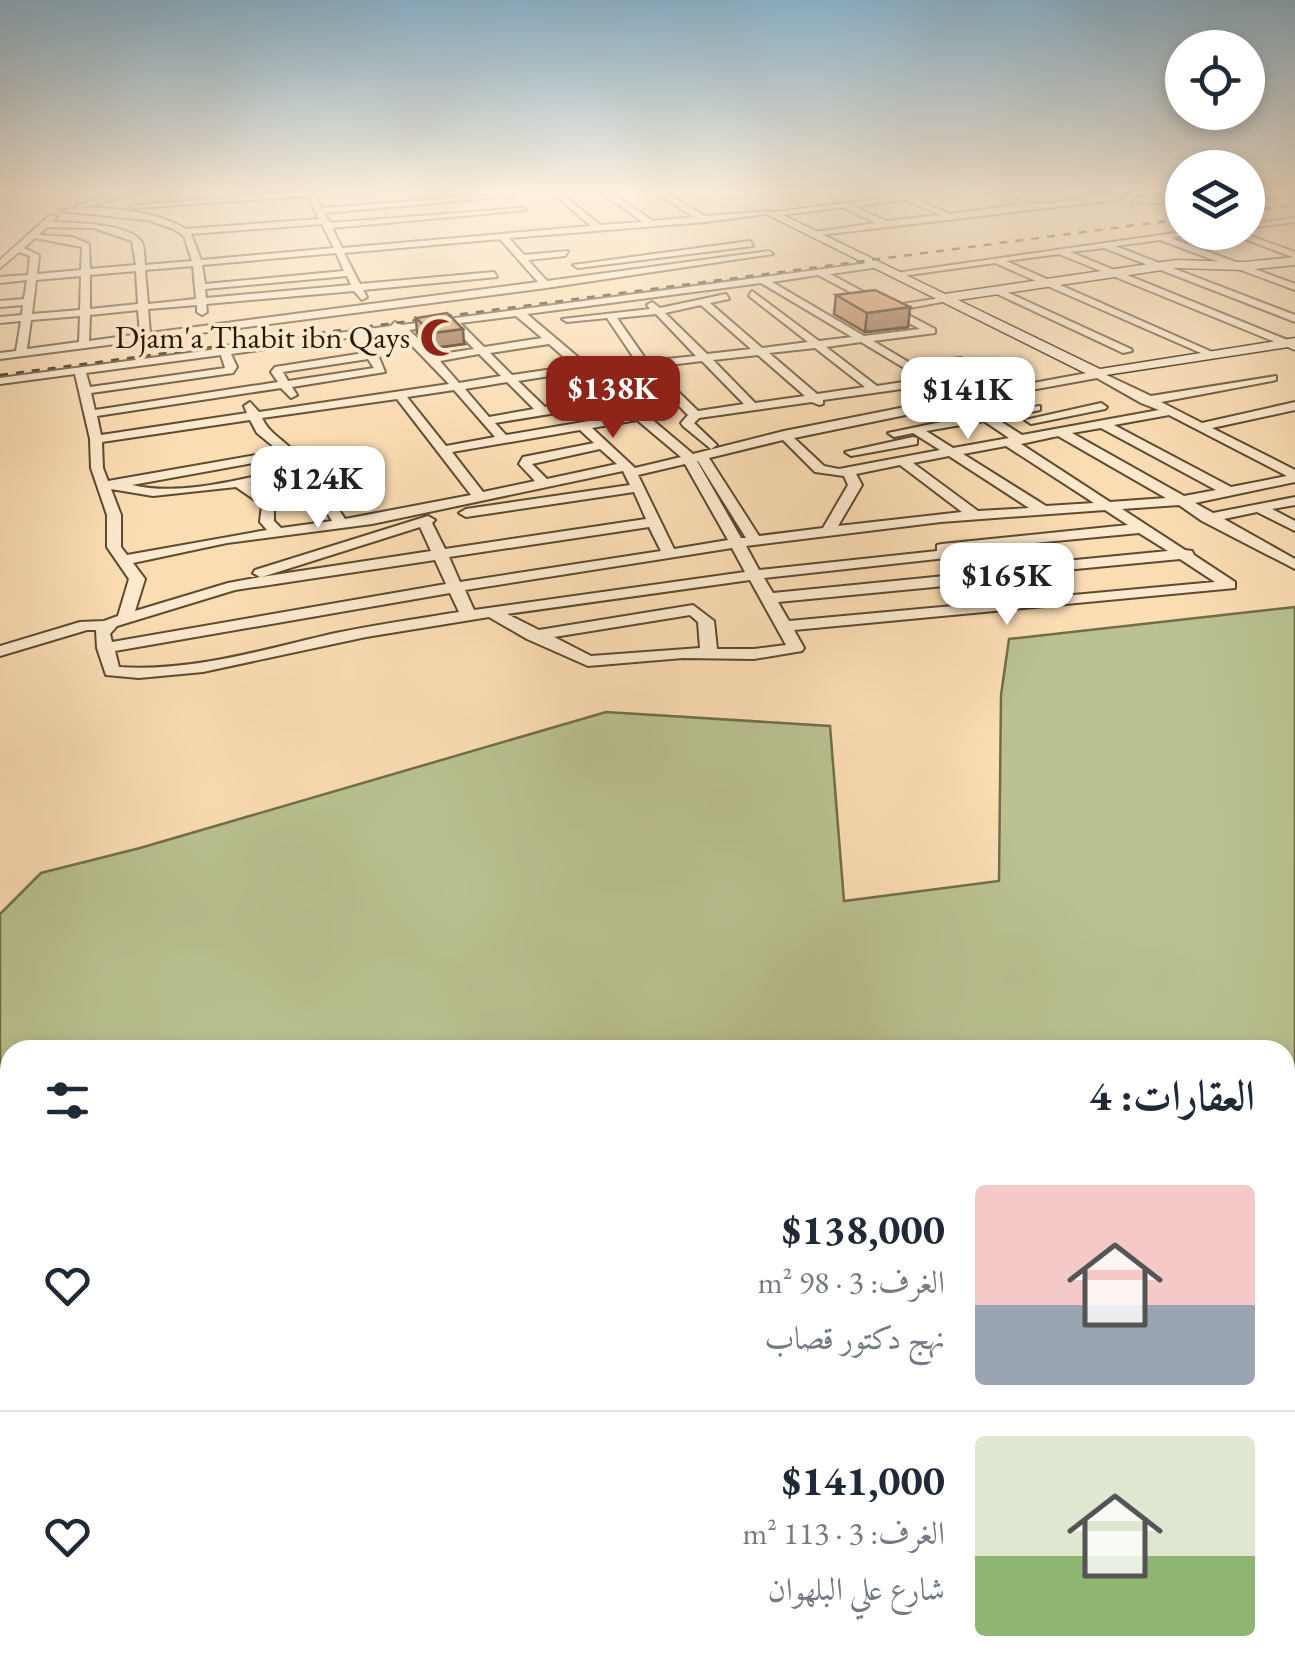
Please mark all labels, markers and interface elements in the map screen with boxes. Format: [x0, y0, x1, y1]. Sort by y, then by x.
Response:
map controls [1165, 30, 1265, 250]
button: locate [1165, 30, 1265, 130]
button: layers [1165, 150, 1265, 250]
place label: Djam'a Thabit ibn Qays [115, 316, 410, 358]
mosque icon: Djam'a Thabit ibn Qays [419, 316, 461, 358]
pin: $138K [543, 356, 683, 441]
pin: $141K [898, 357, 1038, 442]
text: $138K [568, 367, 658, 409]
text: $141K [923, 368, 1013, 410]
pin: $124K [248, 446, 388, 531]
text: $124K [273, 457, 363, 499]
pin: $165K [937, 543, 1077, 628]
text: $165K [962, 554, 1052, 596]
text: العقارات: 4 [1089, 1068, 1255, 1123]
icon: filters [40, 1073, 95, 1128]
text: $138,000 [782, 1202, 945, 1257]
icon: home [1055, 1225, 1175, 1345]
icon: heart [40, 1258, 95, 1313]
text: الغرف: 3 · 98 m² [758, 1261, 945, 1303]
text: نهج دكتور قصاب [764, 1317, 945, 1359]
text: $141,000 [782, 1453, 945, 1508]
icon: home [1055, 1476, 1175, 1596]
icon: heart [40, 1509, 95, 1564]
text: الغرف: 3 · 113 m² [742, 1512, 945, 1554]
text: شارع علي البلهوان [767, 1568, 945, 1610]

